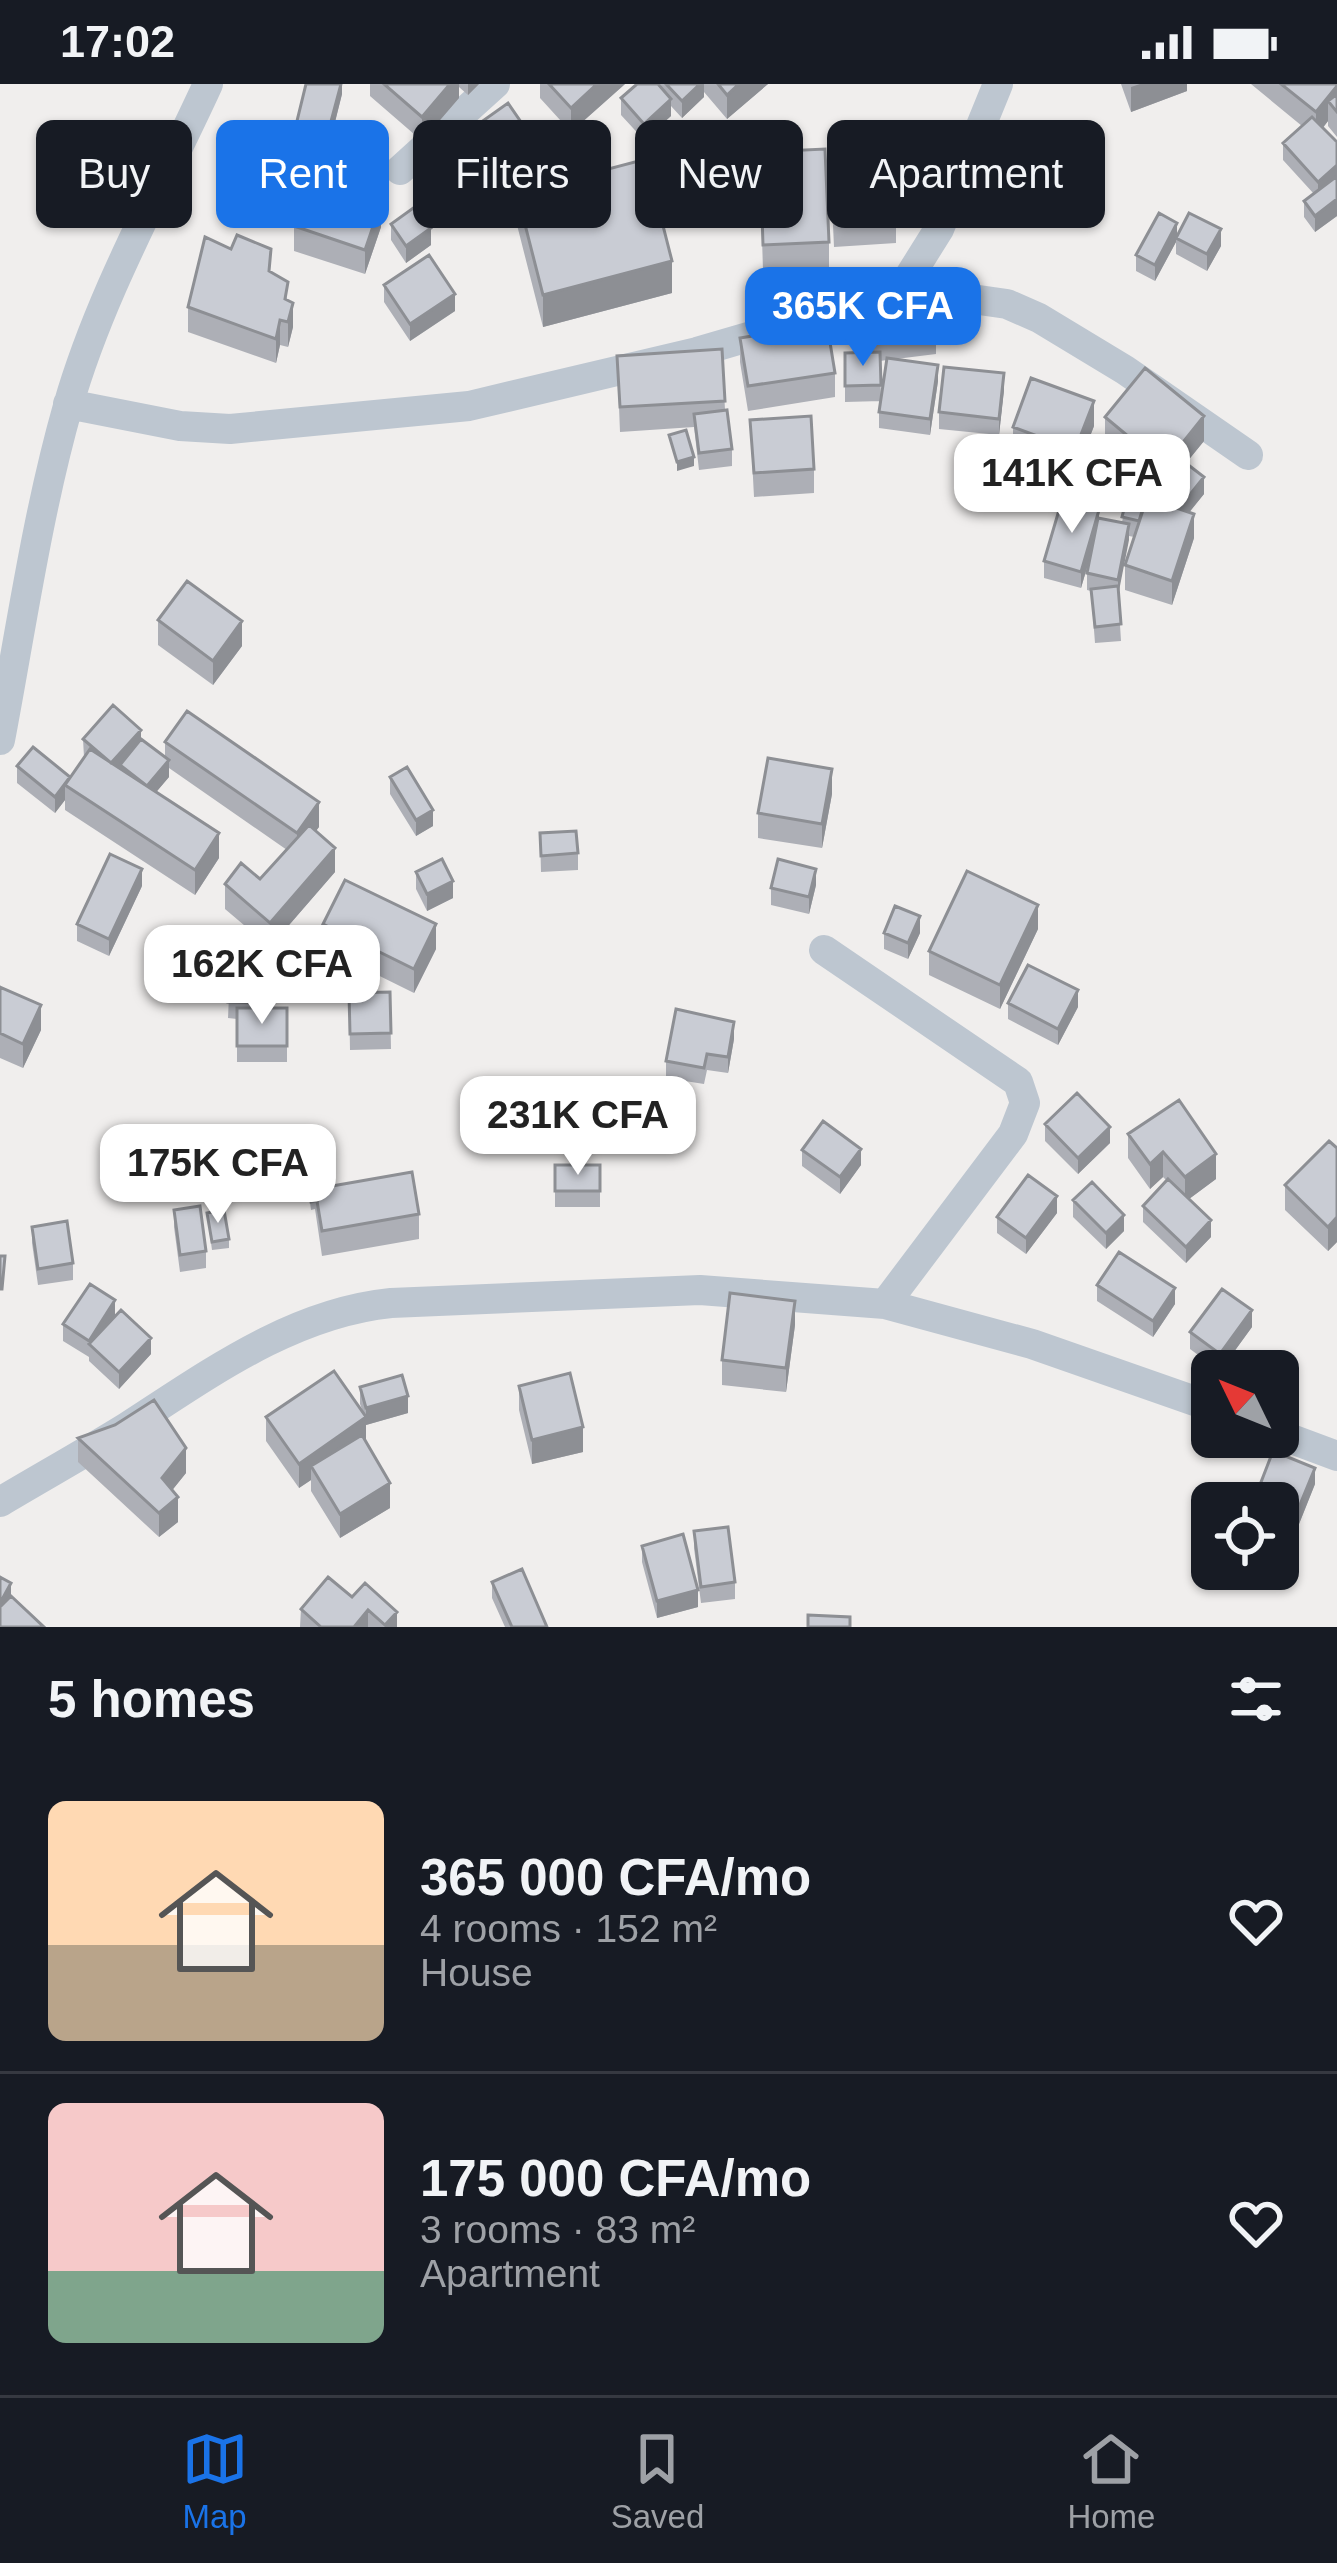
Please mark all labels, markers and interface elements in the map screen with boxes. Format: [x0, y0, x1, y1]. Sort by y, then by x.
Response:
text: 17:02 [60, 16, 175, 67]
chip: Buy [36, 120, 192, 228]
chip: Rent [216, 120, 389, 228]
chip: Filters [413, 120, 611, 228]
chip: New [635, 120, 803, 228]
chip: Apartment [827, 120, 1105, 228]
pin: 365K CFA [739, 267, 987, 369]
text: 365K CFA [772, 284, 954, 327]
pin: 141K CFA [948, 434, 1196, 536]
text: 141K CFA [981, 451, 1163, 494]
pin: 162K CFA [138, 925, 386, 1027]
text: 162K CFA [171, 942, 353, 985]
pin: 231K CFA [454, 1076, 702, 1178]
text: 231K CFA [487, 1093, 669, 1136]
pin: 175K CFA [94, 1124, 342, 1226]
text: 175K CFA [127, 1141, 309, 1184]
north arrow [1191, 1350, 1299, 1458]
map controls [1191, 1350, 1299, 1590]
button: locate [1191, 1482, 1299, 1590]
icon: filters [1223, 1666, 1289, 1732]
text: 5 homes [48, 1671, 255, 1728]
icon: home [144, 1849, 288, 1993]
text: 365 000 CFA/mo [420, 1849, 811, 1906]
icon: heart [1223, 1888, 1289, 1954]
text: 4 rooms · 152 m² [420, 1907, 717, 1950]
text: House [420, 1951, 533, 1994]
text: 175 000 CFA/mo [420, 2150, 811, 2207]
icon: home [144, 2151, 288, 2295]
icon: heart [1223, 2190, 1289, 2256]
text: 3 rooms · 83 m² [420, 2208, 695, 2251]
text: Apartment [420, 2252, 600, 2295]
tab: Map [182, 2426, 248, 2536]
tab: Saved [611, 2426, 704, 2536]
tab: Home [1067, 2426, 1155, 2536]

